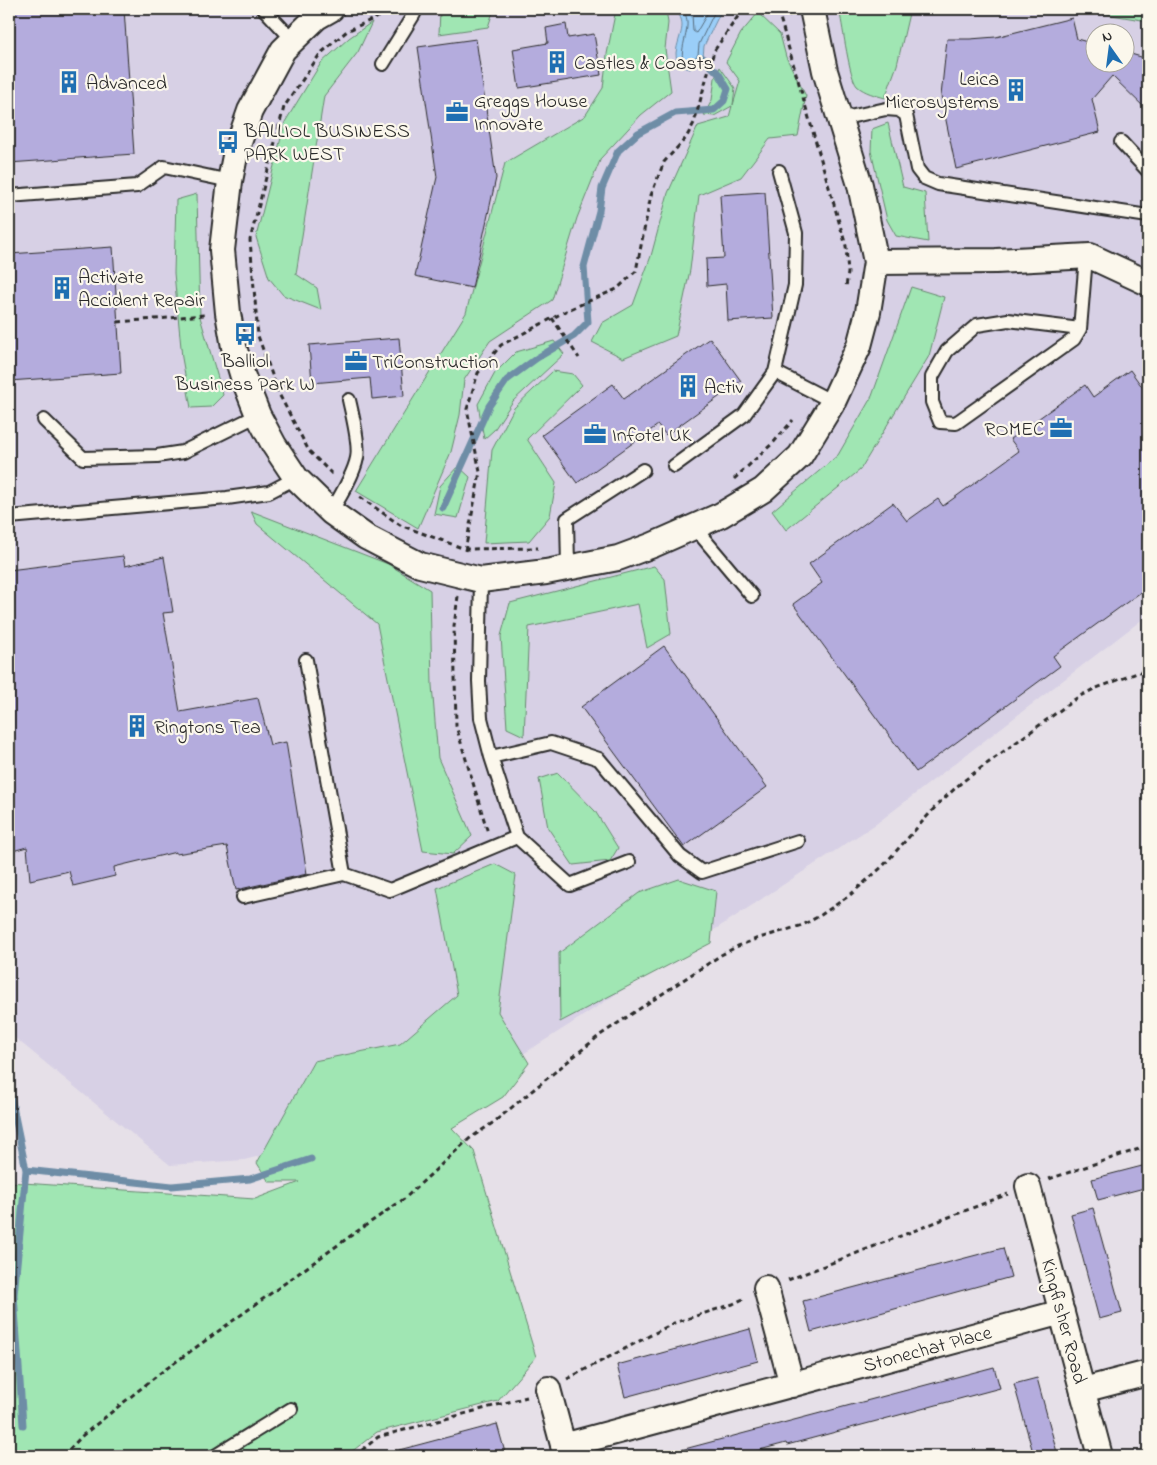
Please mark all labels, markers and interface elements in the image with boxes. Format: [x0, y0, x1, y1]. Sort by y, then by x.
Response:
north arrow [1084, 22, 1134, 72]
text: N [1100, 26, 1114, 48]
building icon: Castles & Coasts [544, 49, 570, 75]
place label: Castles & Coasts [574, 50, 714, 79]
place label: Leica Microsystems [885, 66, 999, 118]
building icon: Advanced [56, 69, 82, 95]
place label: Advanced [86, 70, 167, 99]
building icon: Leica Microsystems [1003, 77, 1029, 103]
place label: Greggs House Innovate [474, 88, 587, 140]
office icon: Greggs House Innovate [444, 99, 470, 125]
place label: BALLIOL BUSINESS PARK WEST [243, 118, 410, 170]
bus stop icon: BALLIOL BUSINESS PARK WEST [215, 129, 241, 155]
place label: Activate Accident Repair [78, 264, 206, 316]
building icon: Activate Accident Repair [49, 275, 75, 301]
bus stop icon: Balliol Business Park W [232, 321, 258, 347]
place label: Balliol Business Park W [174, 348, 315, 400]
office icon: TriConstruction [343, 348, 369, 374]
place label: TriConstruction [372, 349, 499, 378]
building icon: Activ [675, 373, 701, 399]
place label: Activ [704, 374, 744, 403]
office icon: ROMEC [1048, 415, 1074, 441]
place label: ROMEC [984, 416, 1044, 445]
office icon: Infotel UK [582, 421, 608, 447]
place label: Infotel UK [612, 422, 692, 451]
building icon: Ringtons Tea [124, 713, 150, 739]
place label: Ringtons Tea [154, 714, 261, 744]
street label: Kingfisher Road [1031, 1256, 1093, 1388]
street label: Stonechat Place [860, 1319, 995, 1382]

